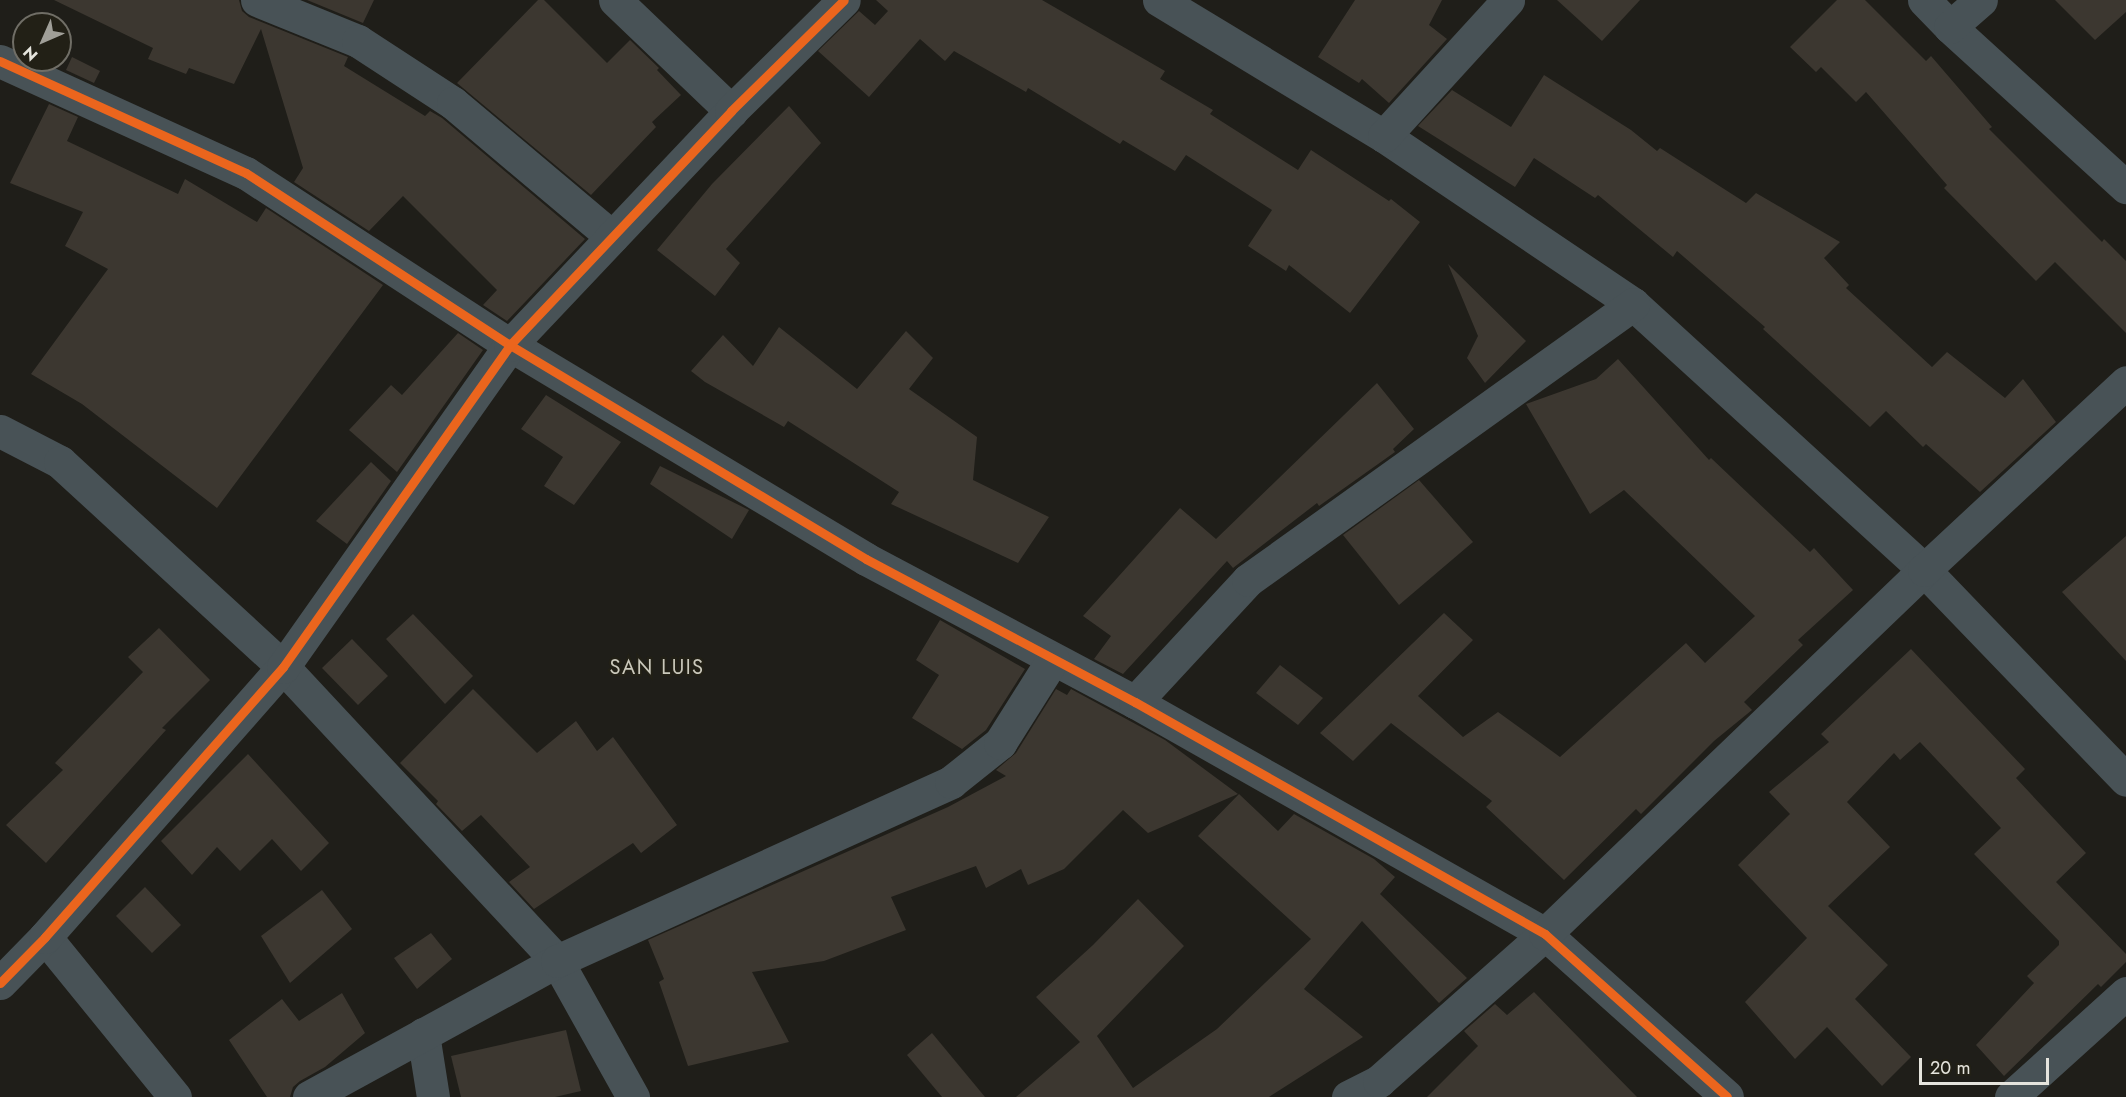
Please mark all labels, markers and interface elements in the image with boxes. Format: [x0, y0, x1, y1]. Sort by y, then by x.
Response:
north arrow [12, 12, 72, 72]
text: N [18, 41, 43, 66]
district label: SAN LUIS [609, 655, 705, 679]
scale bar [1922, 1046, 2052, 1084]
text: 20 m [1930, 1055, 1970, 1081]

